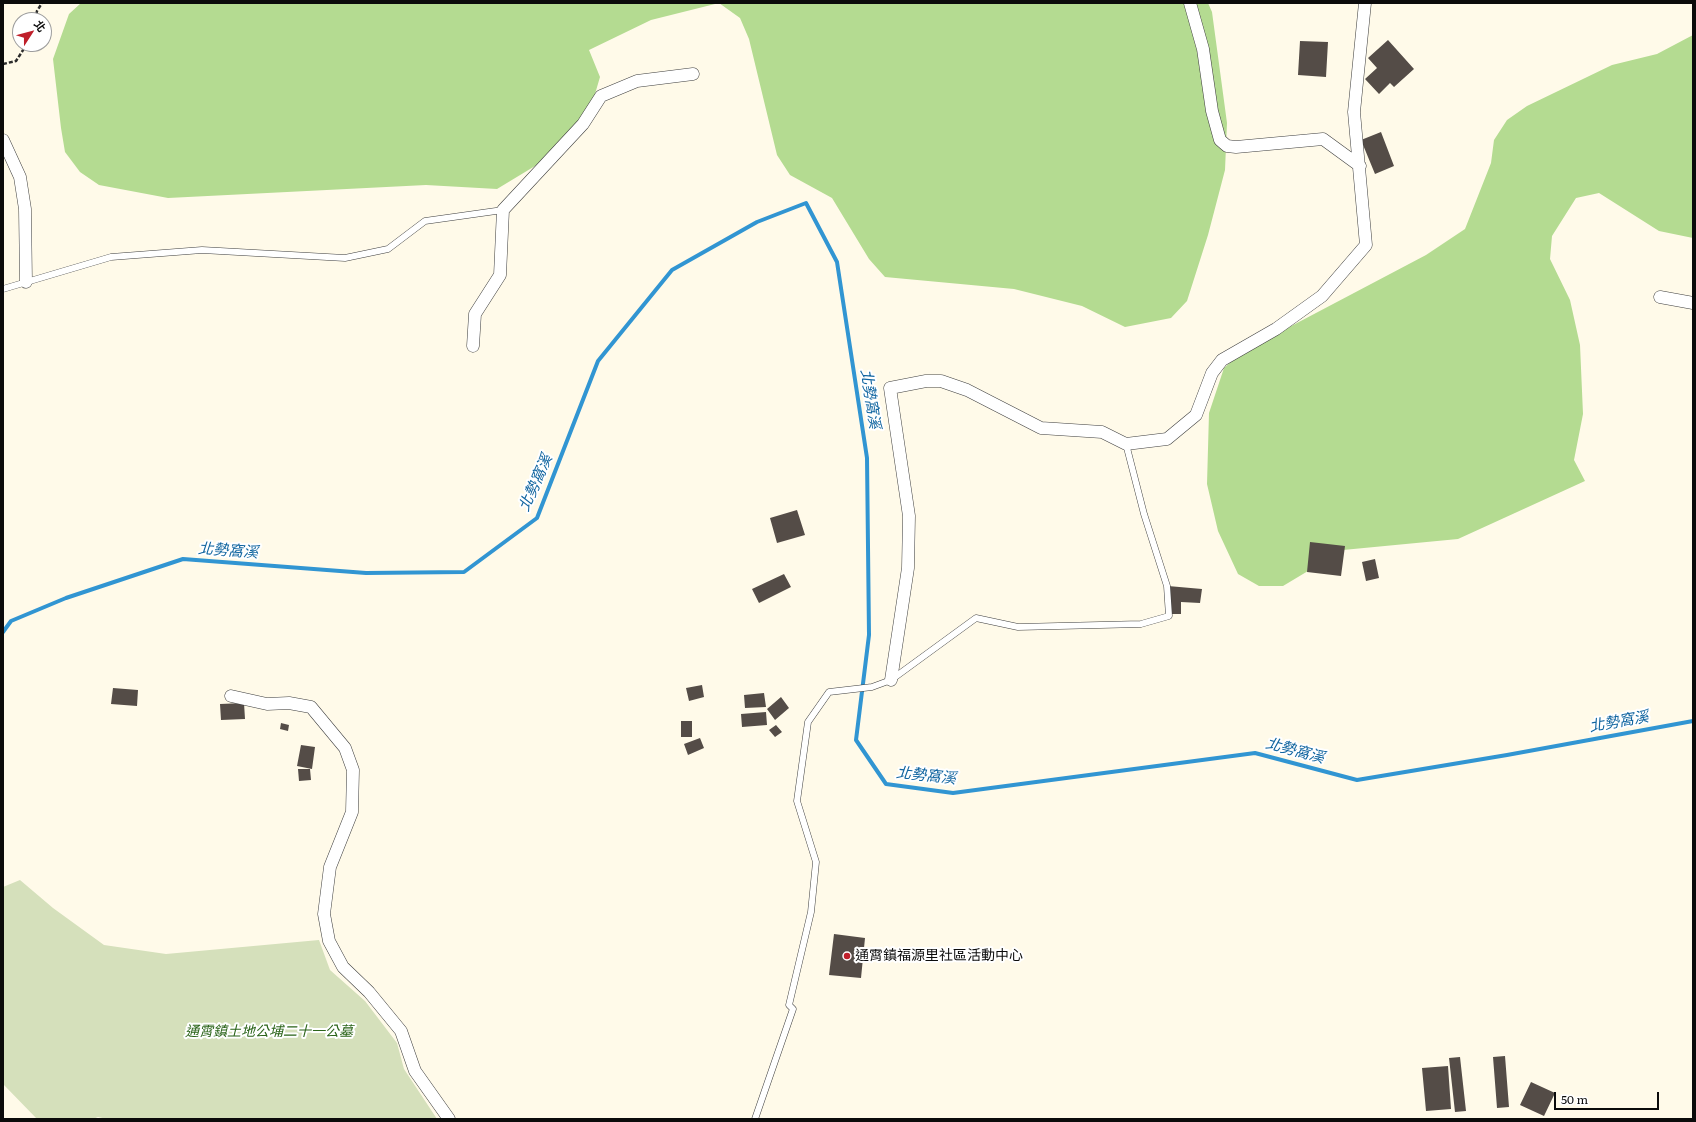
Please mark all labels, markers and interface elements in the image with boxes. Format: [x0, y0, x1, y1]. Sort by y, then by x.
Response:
north arrow [12, 12, 52, 52]
text: 北 [31, 16, 51, 35]
water label: 北勢窩溪 [856, 368, 884, 430]
water label: 北勢窩溪 [516, 452, 556, 514]
water label: 北勢窩溪 [197, 540, 259, 562]
water label: 北勢窩溪 [1588, 708, 1650, 736]
water label: 北勢窩溪 [1264, 735, 1326, 767]
water label: 北勢窩溪 [895, 764, 957, 788]
place label: 通霄鎮福源里社區活動中心 [855, 948, 1023, 964]
marker: 通霄鎮福源里社區活動中心 [842, 951, 852, 961]
park label: 通霄鎮土地公埔二十一公墓 [185, 1024, 353, 1040]
scale bar [1556, 1084, 1661, 1110]
text: 50 m [1561, 1090, 1588, 1108]

